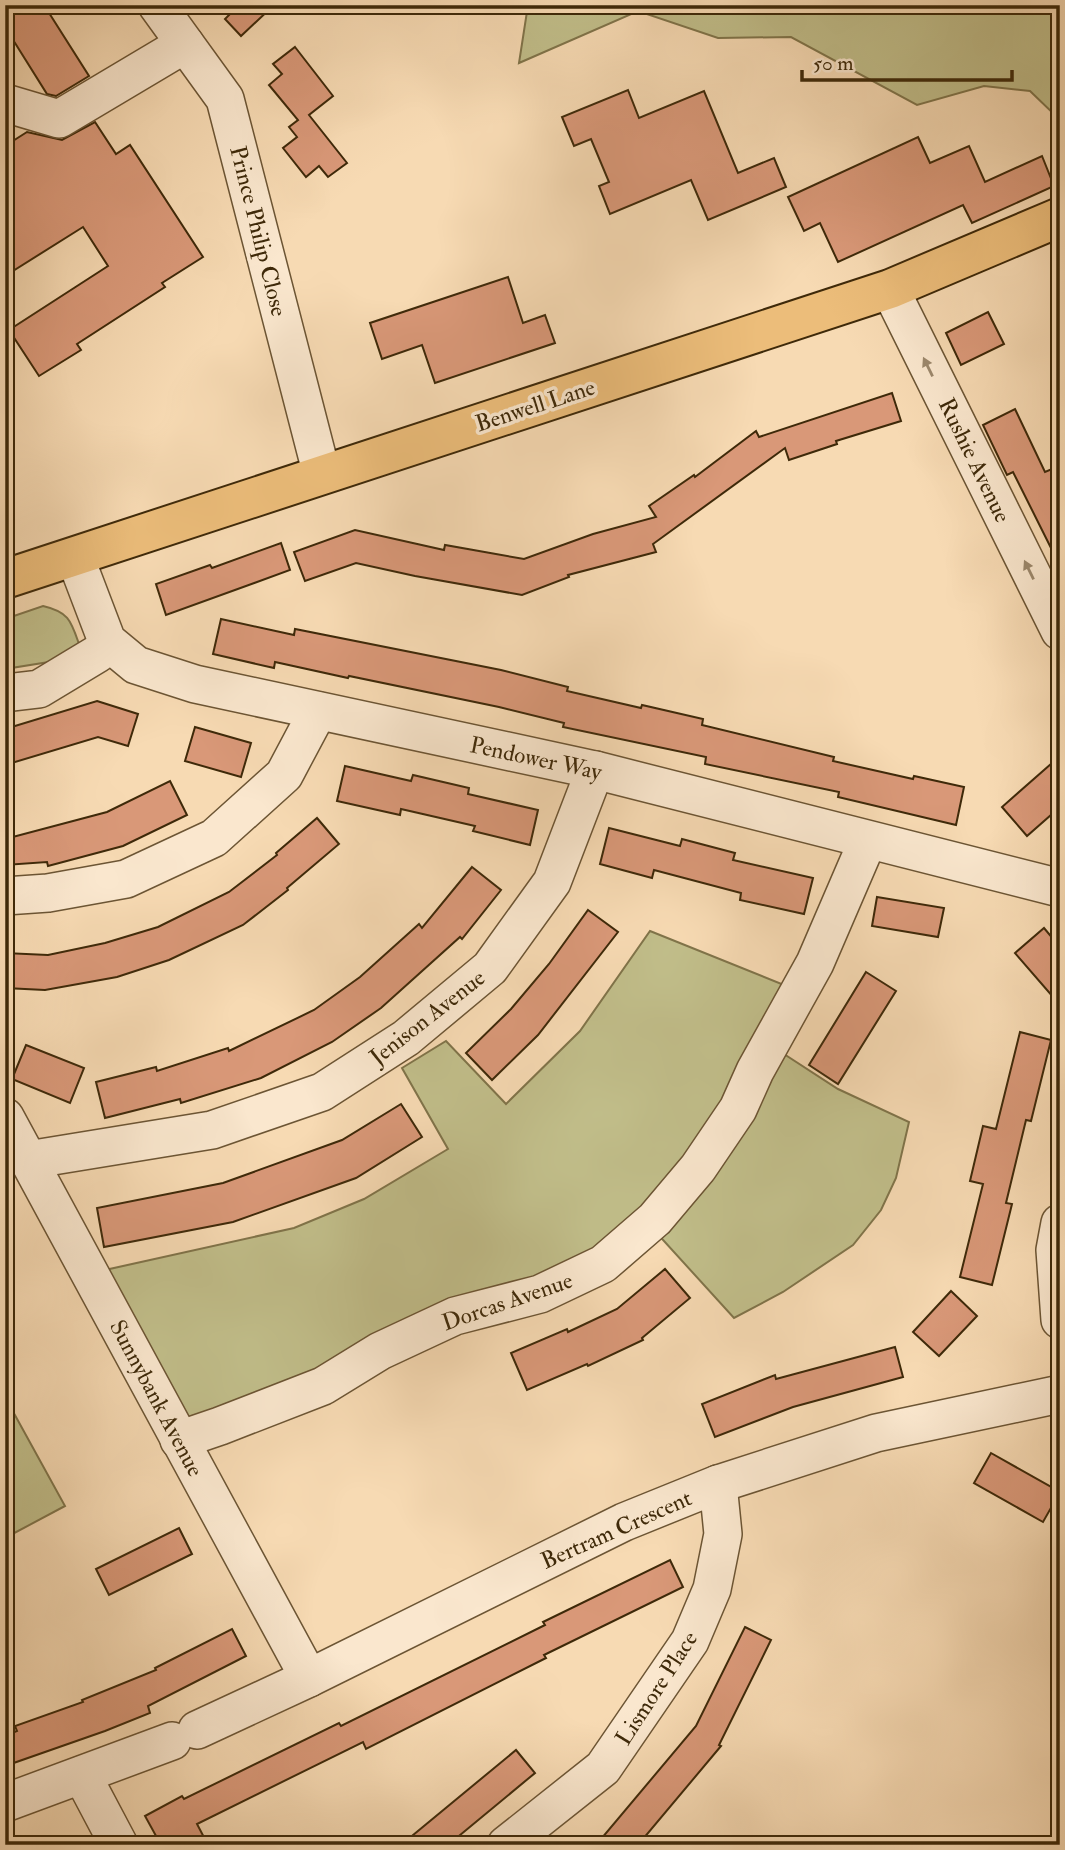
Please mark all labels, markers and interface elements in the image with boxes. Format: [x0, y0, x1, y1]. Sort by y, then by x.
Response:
scale bar [802, 38, 1012, 82]
text: 50 m [813, 50, 854, 77]
street label: Prince Philip Close [222, 143, 294, 320]
one-way arrow [923, 356, 935, 376]
street label: Benwell Lane [472, 372, 599, 438]
street label: Rushie Avenue [932, 393, 1017, 528]
one-way arrow [1024, 560, 1035, 580]
street label: Pendower Way [467, 730, 605, 787]
street label: Jenison Avenue [363, 963, 491, 1072]
street label: Dorcas Avenue [438, 1265, 577, 1337]
street label: Sunnybank Avenue [103, 1315, 210, 1482]
street label: Bertram Crescent [536, 1483, 696, 1576]
street label: Lismore Place [609, 1625, 704, 1751]

